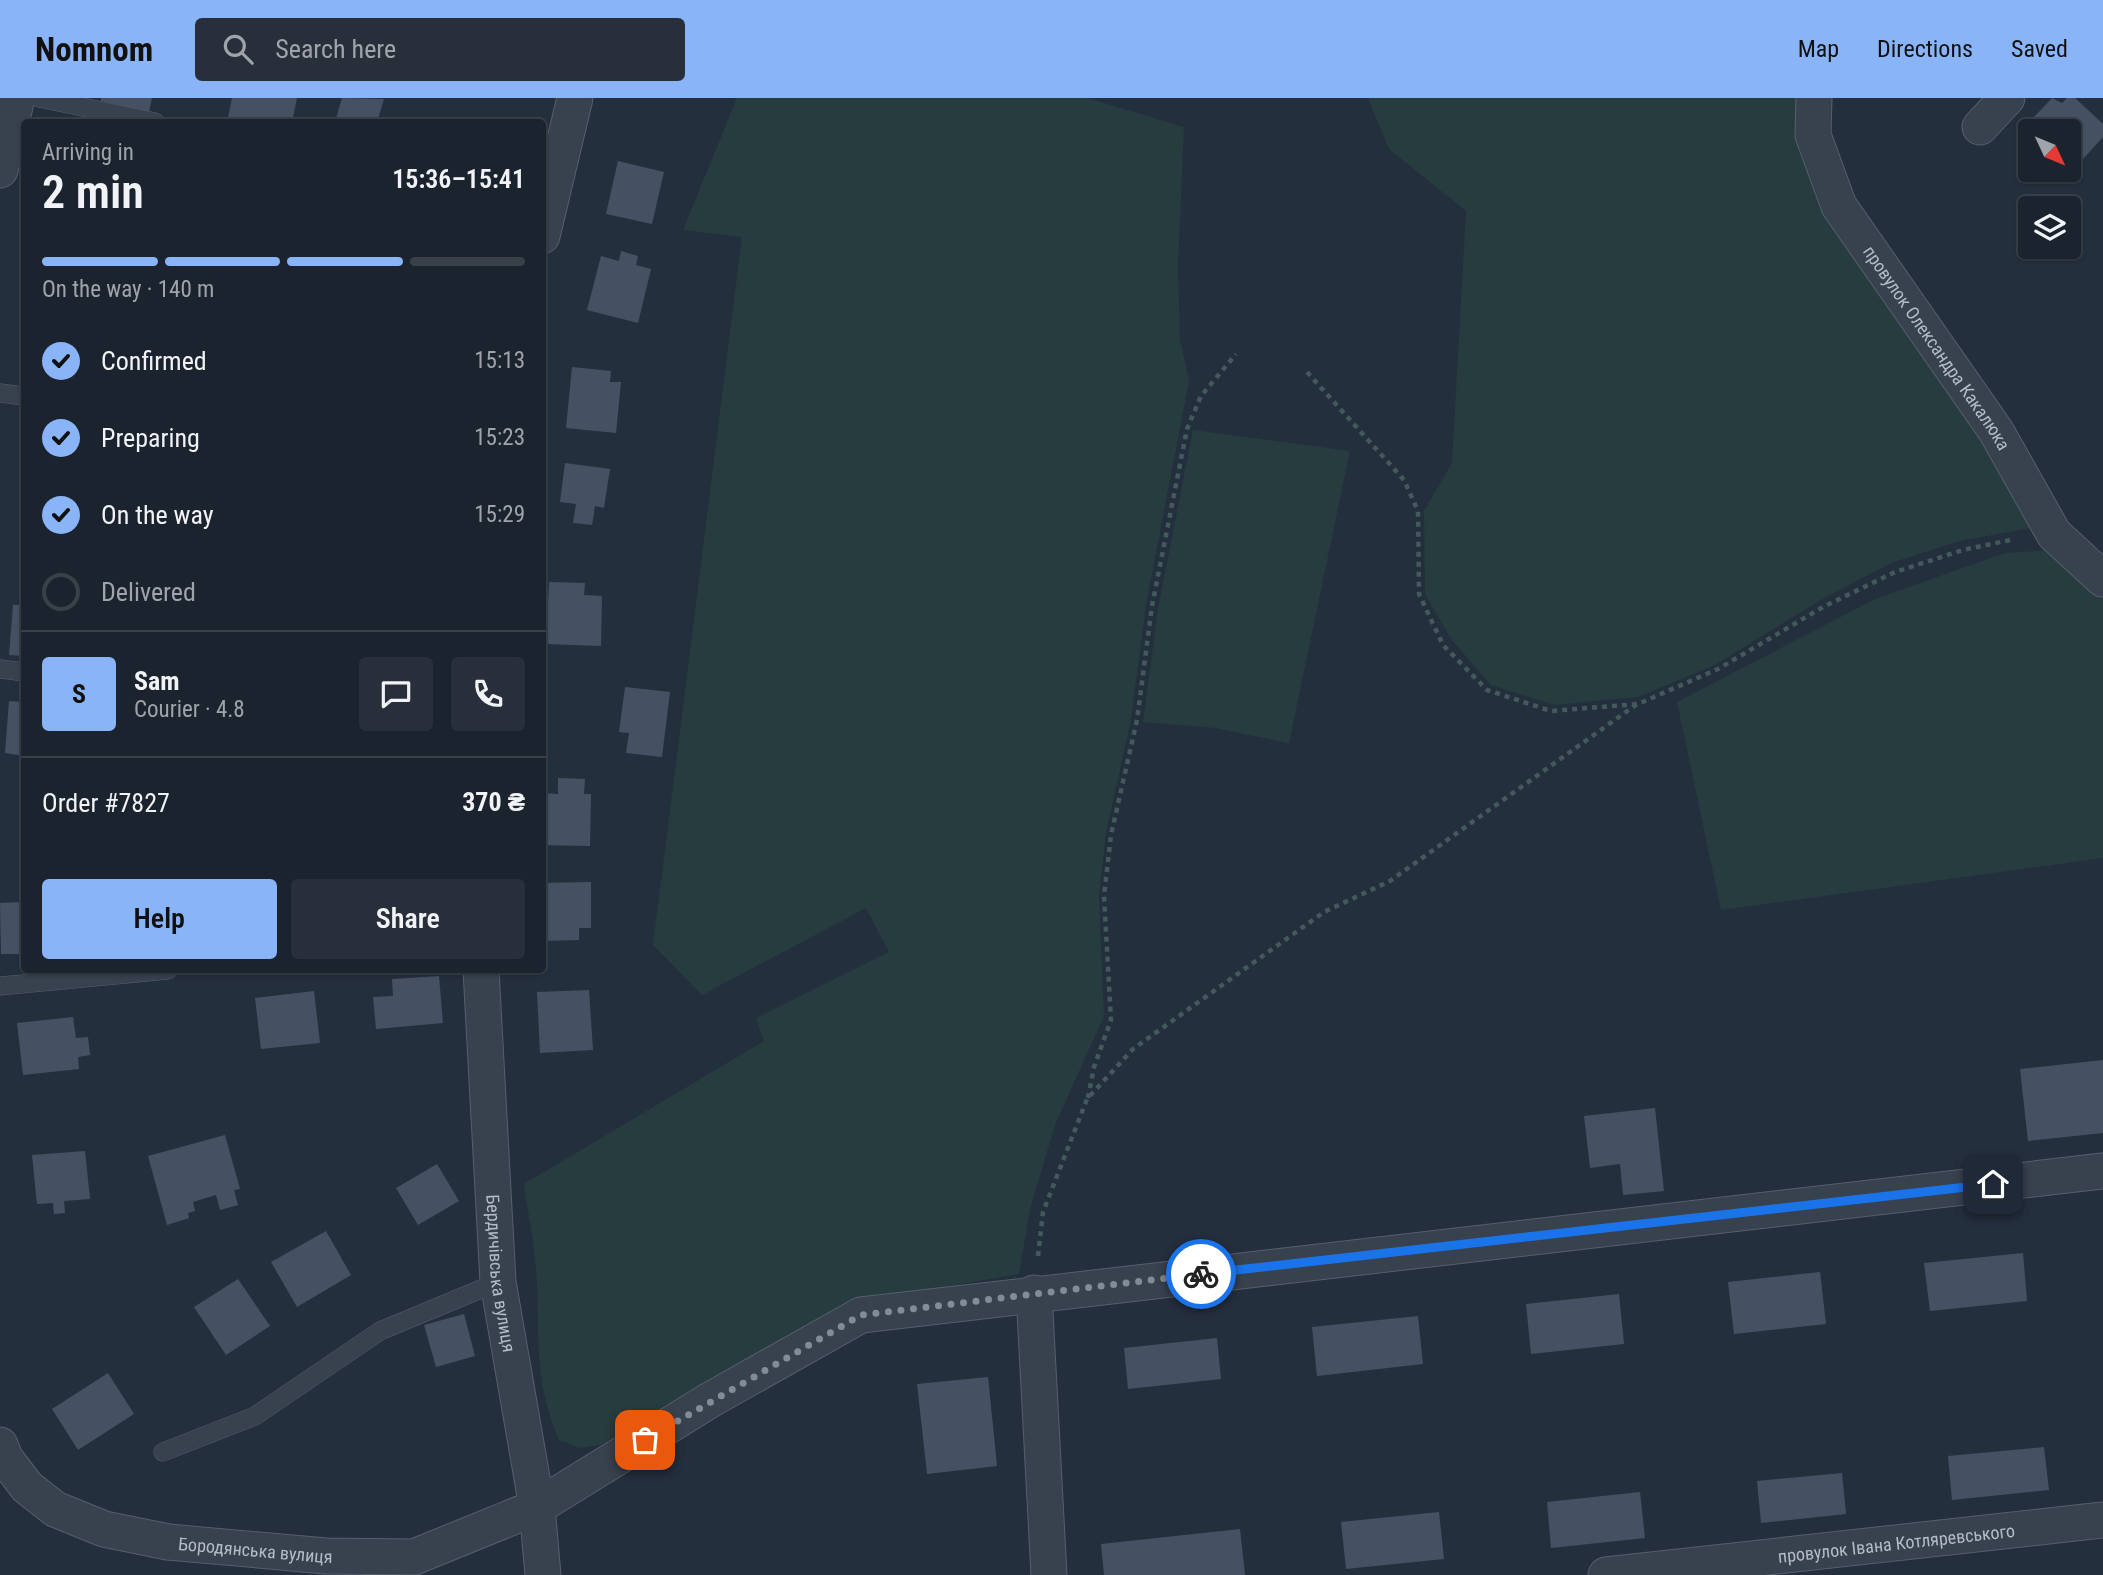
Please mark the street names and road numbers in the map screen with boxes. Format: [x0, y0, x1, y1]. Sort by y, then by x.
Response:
street label: провулок Олександра Какалюка [1859, 241, 2015, 454]
street label: Бердичівська вулиця [483, 1194, 520, 1354]
street label: провулок Івана Котляревського [1777, 1519, 2016, 1566]
street label: Бородянська вулиця [177, 1532, 333, 1567]

